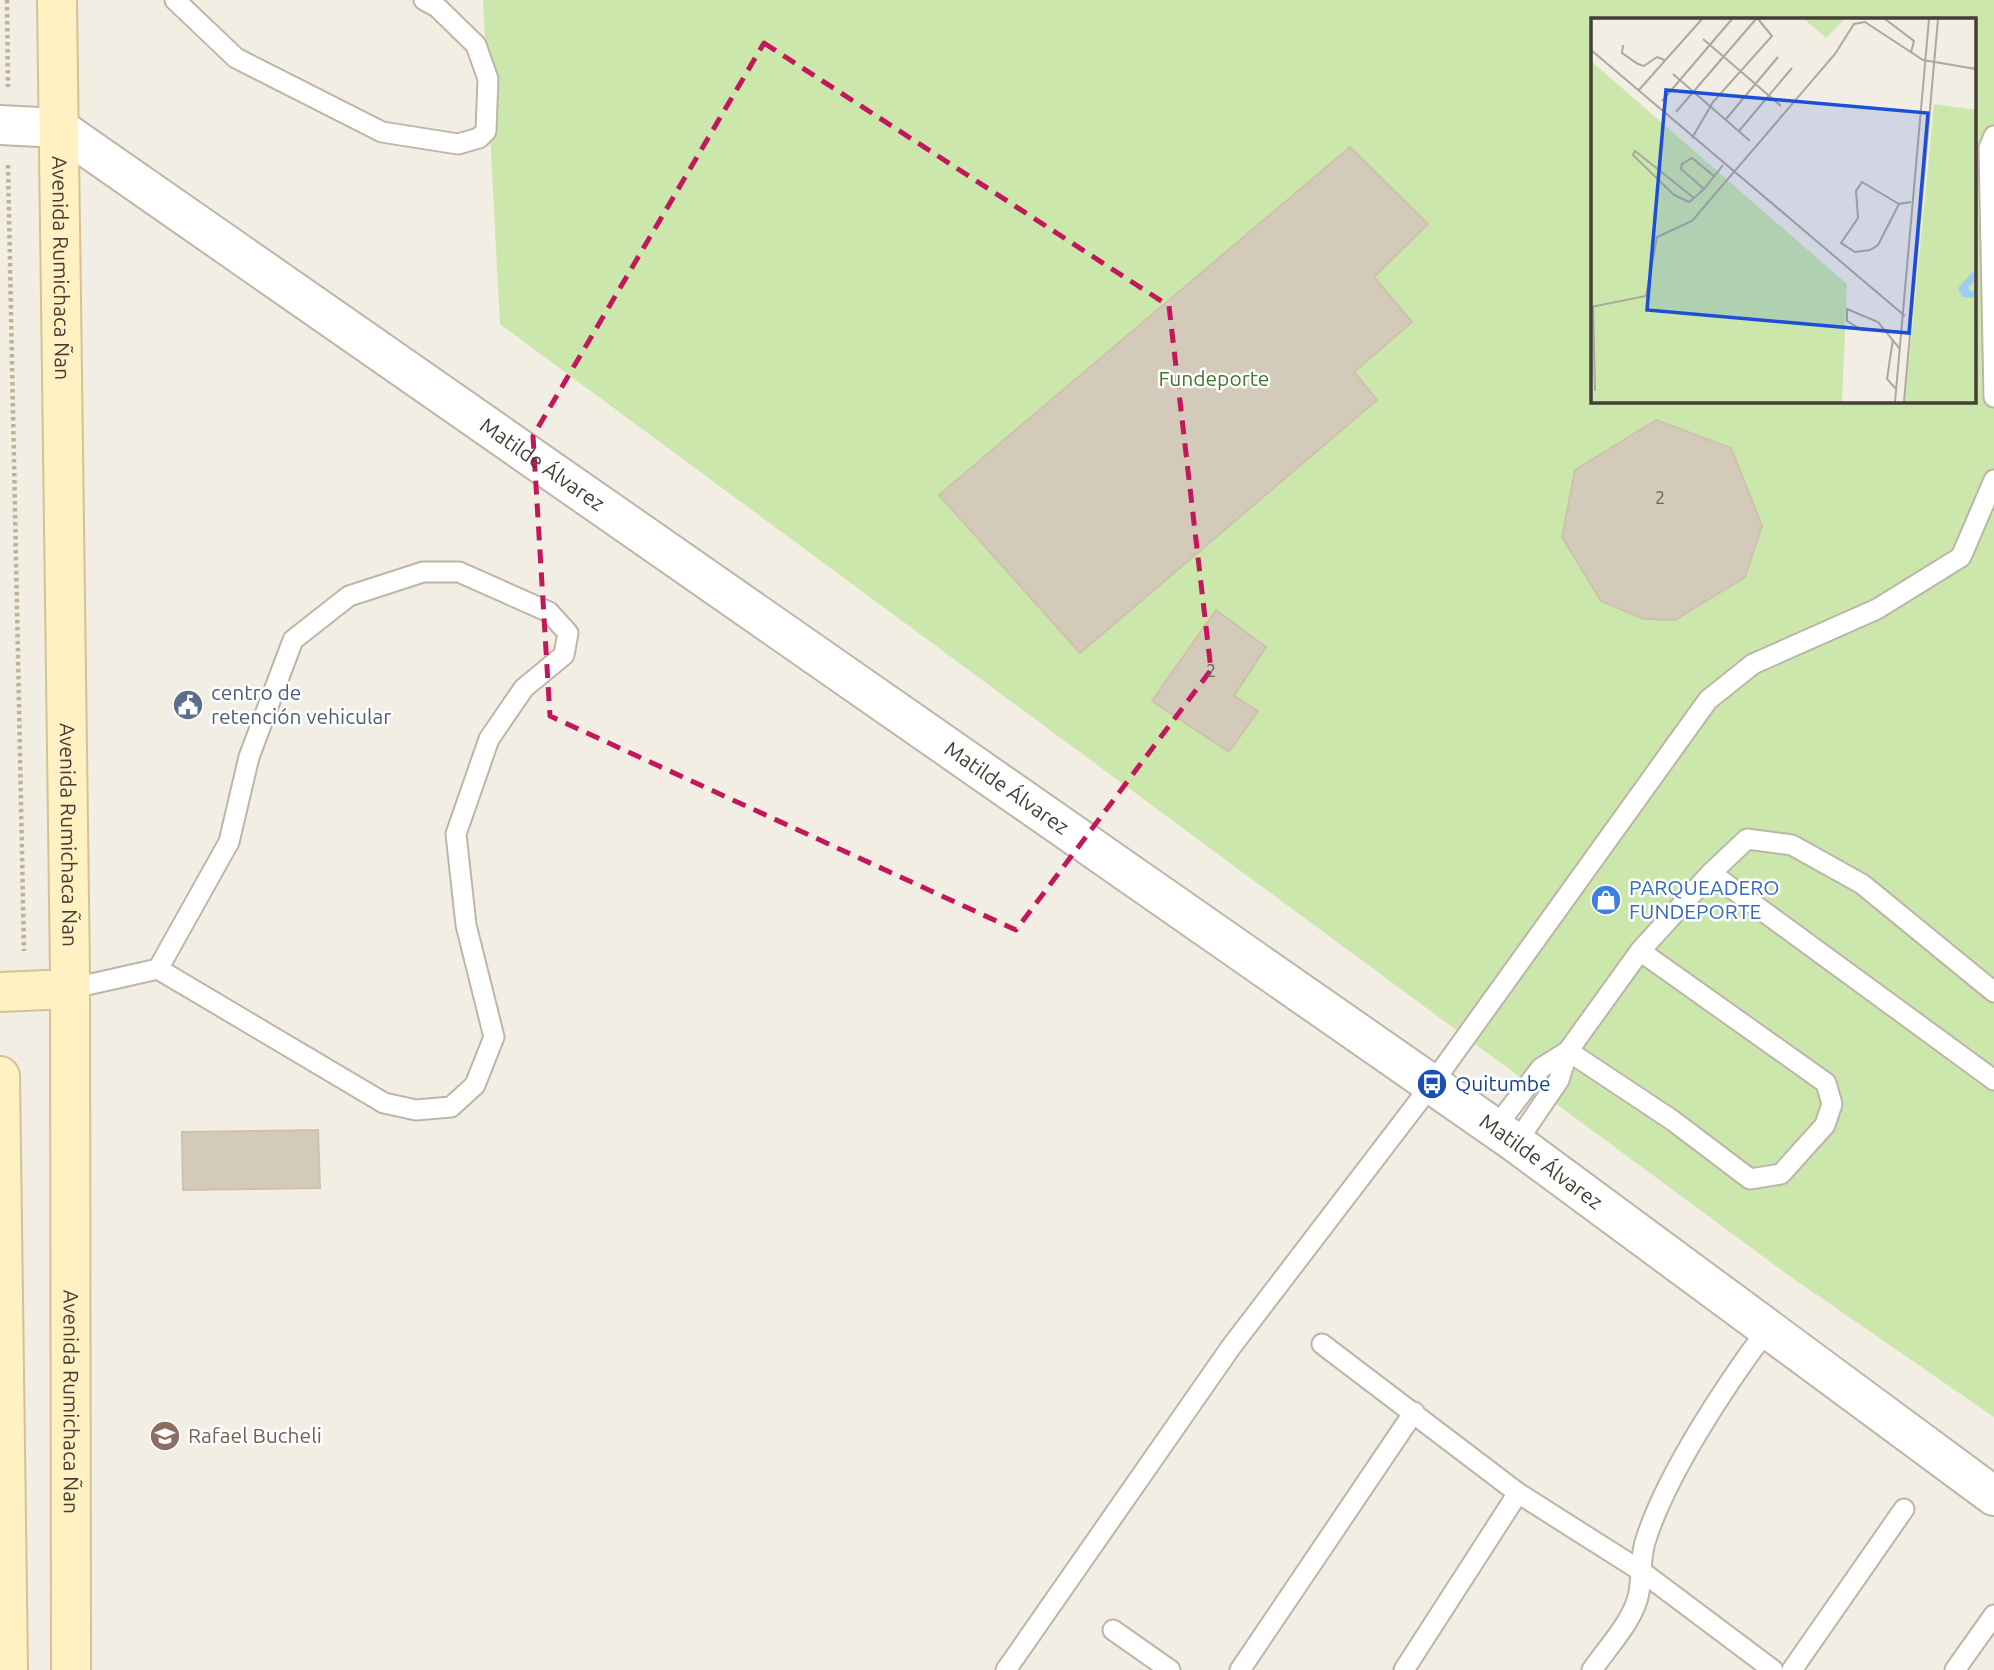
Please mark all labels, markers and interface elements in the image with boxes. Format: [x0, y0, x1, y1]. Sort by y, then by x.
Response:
inset map [1591, 18, 1976, 402]
street label: Avenida Rumichaca Ñan [48, 156, 75, 380]
park label: Fundeporte [1159, 366, 1269, 390]
street label: Matilde Álvarez [476, 412, 610, 515]
house number: 2 [1655, 487, 1665, 507]
house number: 2 [1206, 660, 1216, 680]
place label: centro de retención vehicular [211, 680, 391, 728]
public building icon: centro de retención vehicular [171, 688, 205, 722]
street label: Avenida Rumichaca Ñan [56, 723, 83, 947]
street label: Matilde Álvarez [940, 736, 1074, 839]
place label: PARQUEADERO FUNDEPORTE [1629, 875, 1780, 923]
shop icon: PARQUEADERO FUNDEPORTE [1589, 883, 1623, 917]
bus stop icon: Quitumbe [1415, 1067, 1449, 1101]
place label: Quitumbe [1455, 1071, 1551, 1095]
street label: Matilde Álvarez [1475, 1108, 1608, 1214]
street label: Avenida Rumichaca Ñan [59, 1290, 84, 1514]
school or university icon: Rafael Bucheli [148, 1419, 182, 1453]
place label: Rafael Bucheli [188, 1423, 322, 1447]

